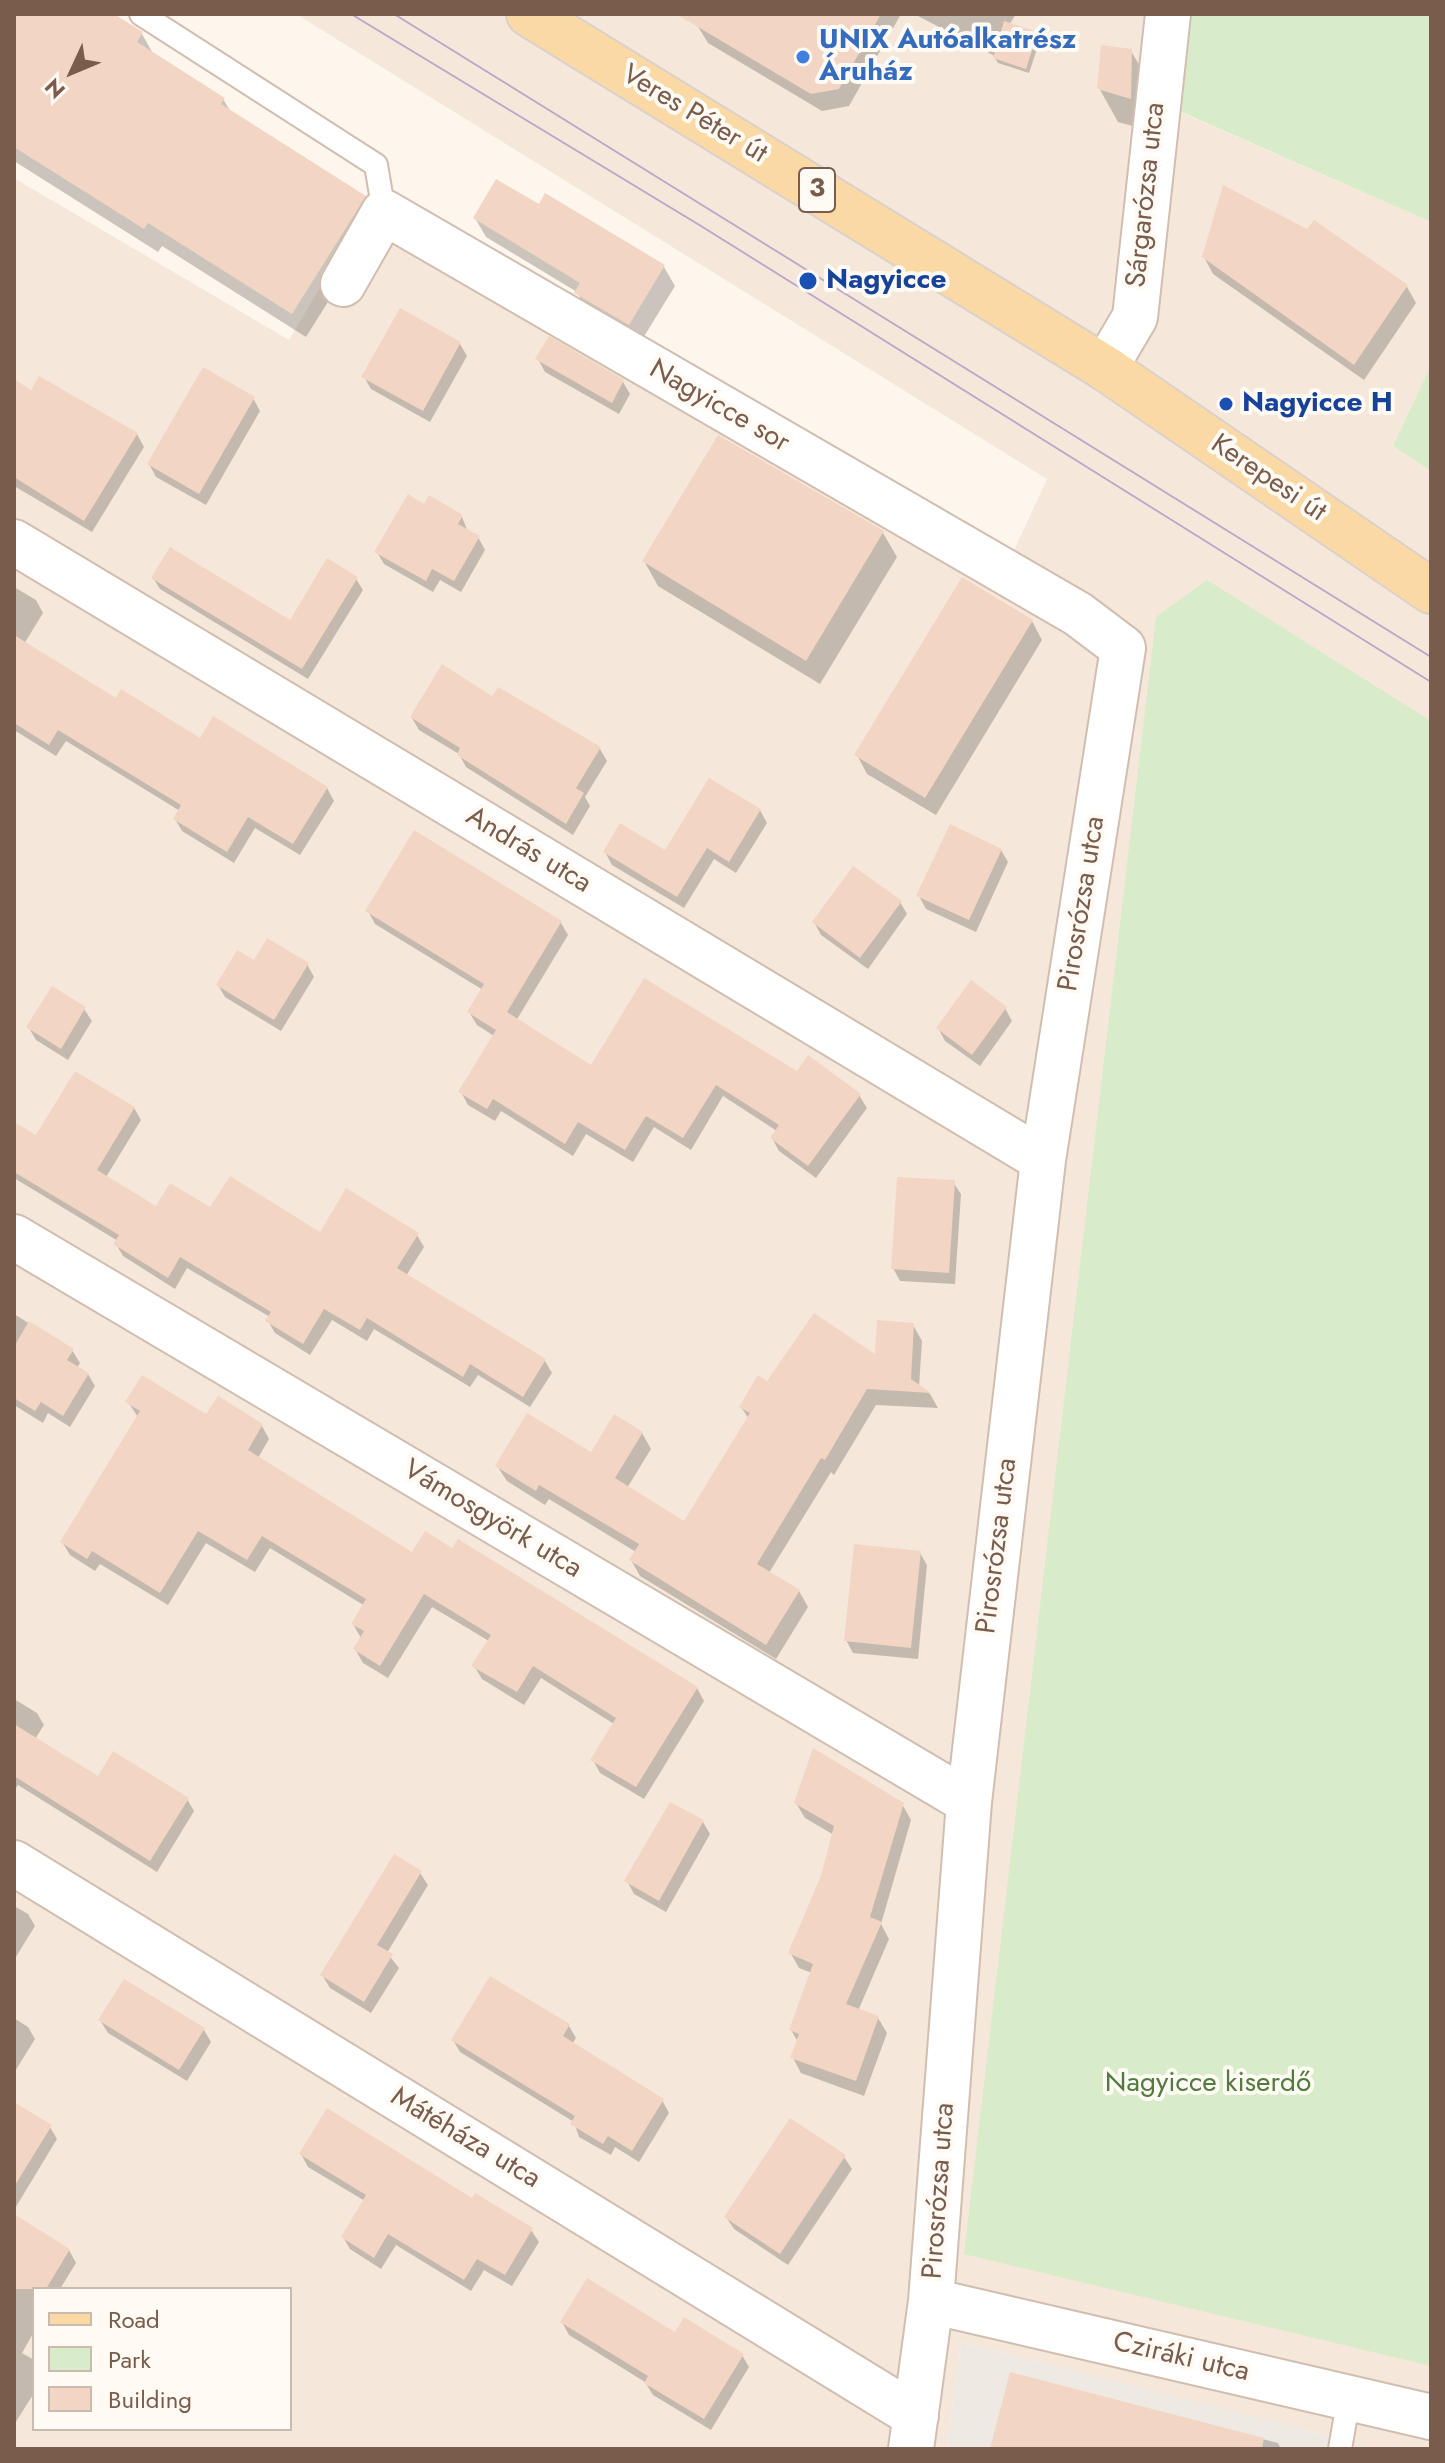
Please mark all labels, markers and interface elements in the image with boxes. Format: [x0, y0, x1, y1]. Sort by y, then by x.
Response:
place label: UNIX Autóalkatrész Áruház [819, 24, 1076, 90]
north arrow [32, 32, 112, 112]
marker: UNIX Autóalkatrész Áruház [794, 48, 812, 66]
street label: Veres Péter út [615, 59, 773, 171]
text: N [37, 71, 72, 106]
street label: Sárgarózsa utca [1121, 101, 1173, 289]
road number: 3 [799, 168, 835, 212]
place label: Nagyicce [826, 264, 946, 298]
marker: Nagyicce [797, 270, 819, 292]
street label: Nagyicce sor [643, 353, 795, 461]
place label: Nagyicce H [1242, 387, 1393, 421]
marker: Nagyicce H [1217, 395, 1235, 413]
street label: Kerepesi út [1204, 428, 1332, 530]
street label: András utca [459, 800, 597, 902]
street label: Pirosrózsa utca [1053, 814, 1113, 994]
street label: Vámosgyörk utca [397, 1454, 587, 1586]
street label: Pirosrózsa utca [971, 1456, 1025, 1636]
park label: Nagyicce kiserdő [1105, 2067, 1311, 2101]
street label: Mátéháza utca [384, 2081, 546, 2197]
street label: Pirosrózsa utca [917, 2102, 963, 2280]
legend [32, 2287, 292, 2431]
text: Road [108, 2302, 160, 2337]
street label: Cziráki utca [1110, 2326, 1252, 2390]
text: Park [108, 2342, 151, 2377]
text: Building [108, 2382, 192, 2417]

